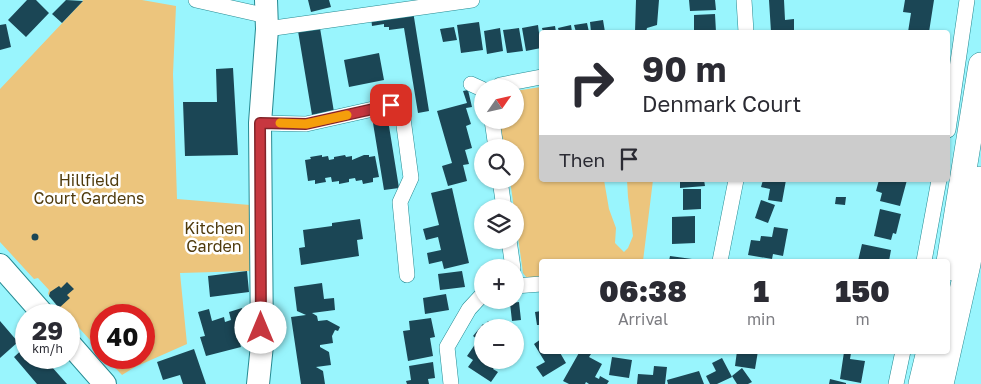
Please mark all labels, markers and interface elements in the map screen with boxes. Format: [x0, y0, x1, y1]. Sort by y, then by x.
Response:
text: 90 m [642, 48, 726, 90]
icon: right [559, 50, 624, 115]
north arrow [474, 79, 524, 129]
map controls [474, 79, 524, 369]
pin [370, 84, 412, 126]
text: Denmark Court [642, 90, 801, 117]
icon: arrive [377, 91, 405, 119]
button: search [474, 139, 524, 189]
icon: arrive [615, 145, 643, 173]
text: Then [559, 148, 605, 171]
park label: Hillfield Court Gardens [34, 170, 144, 208]
button: layers [474, 199, 524, 249]
park label: Kitchen Garden [184, 218, 244, 256]
button: + [474, 259, 524, 309]
text: 06:38 [599, 273, 687, 309]
text: 1 [753, 273, 769, 309]
text: 150 [835, 273, 890, 309]
position arrow [234, 301, 286, 353]
speed limit sign: 40 [90, 304, 155, 369]
text: Arrival [618, 309, 668, 329]
text: min [747, 309, 775, 329]
text: m [856, 309, 870, 329]
text: 29 [32, 315, 63, 346]
button: − [474, 319, 524, 369]
text: km/h [32, 341, 63, 356]

